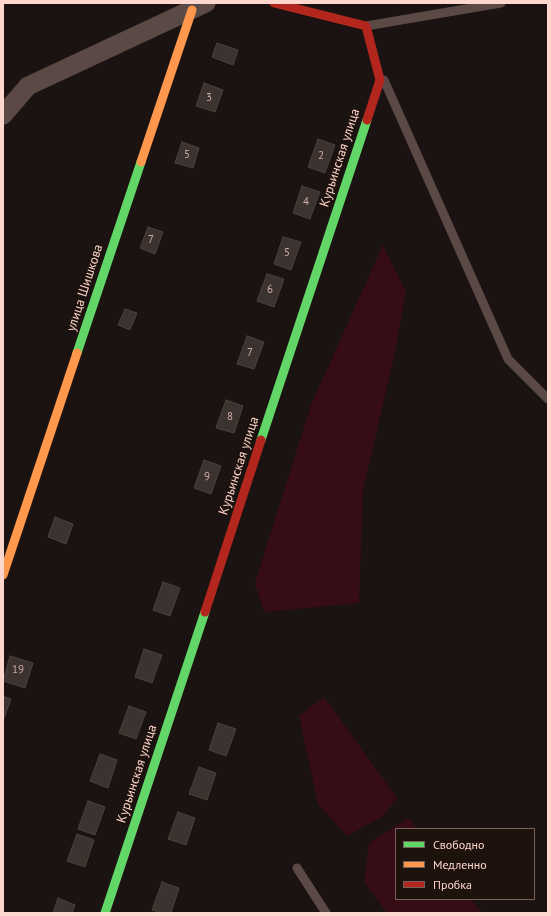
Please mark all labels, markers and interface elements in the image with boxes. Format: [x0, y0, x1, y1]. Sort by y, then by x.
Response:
house number: 3 [206, 91, 212, 105]
street label: Курьинская улица [317, 107, 363, 209]
house number: 5 [184, 148, 190, 162]
house number: 2 [318, 149, 324, 163]
house number: 4 [303, 195, 309, 209]
house number: 7 [148, 233, 154, 247]
street label: улица Шишкова [64, 243, 106, 333]
house number: 5 [284, 246, 290, 260]
house number: 6 [267, 283, 273, 297]
house number: 7 [247, 346, 253, 360]
house number: 8 [227, 410, 233, 424]
street label: Курьинская улица [216, 415, 262, 517]
house number: 9 [204, 470, 210, 484]
house number: 19 [12, 663, 24, 677]
street label: Курьинская улица [114, 723, 160, 825]
legend [395, 828, 535, 900]
text: Свободно [433, 837, 484, 852]
text: Медленно [433, 857, 487, 872]
text: Пробка [433, 877, 472, 892]

